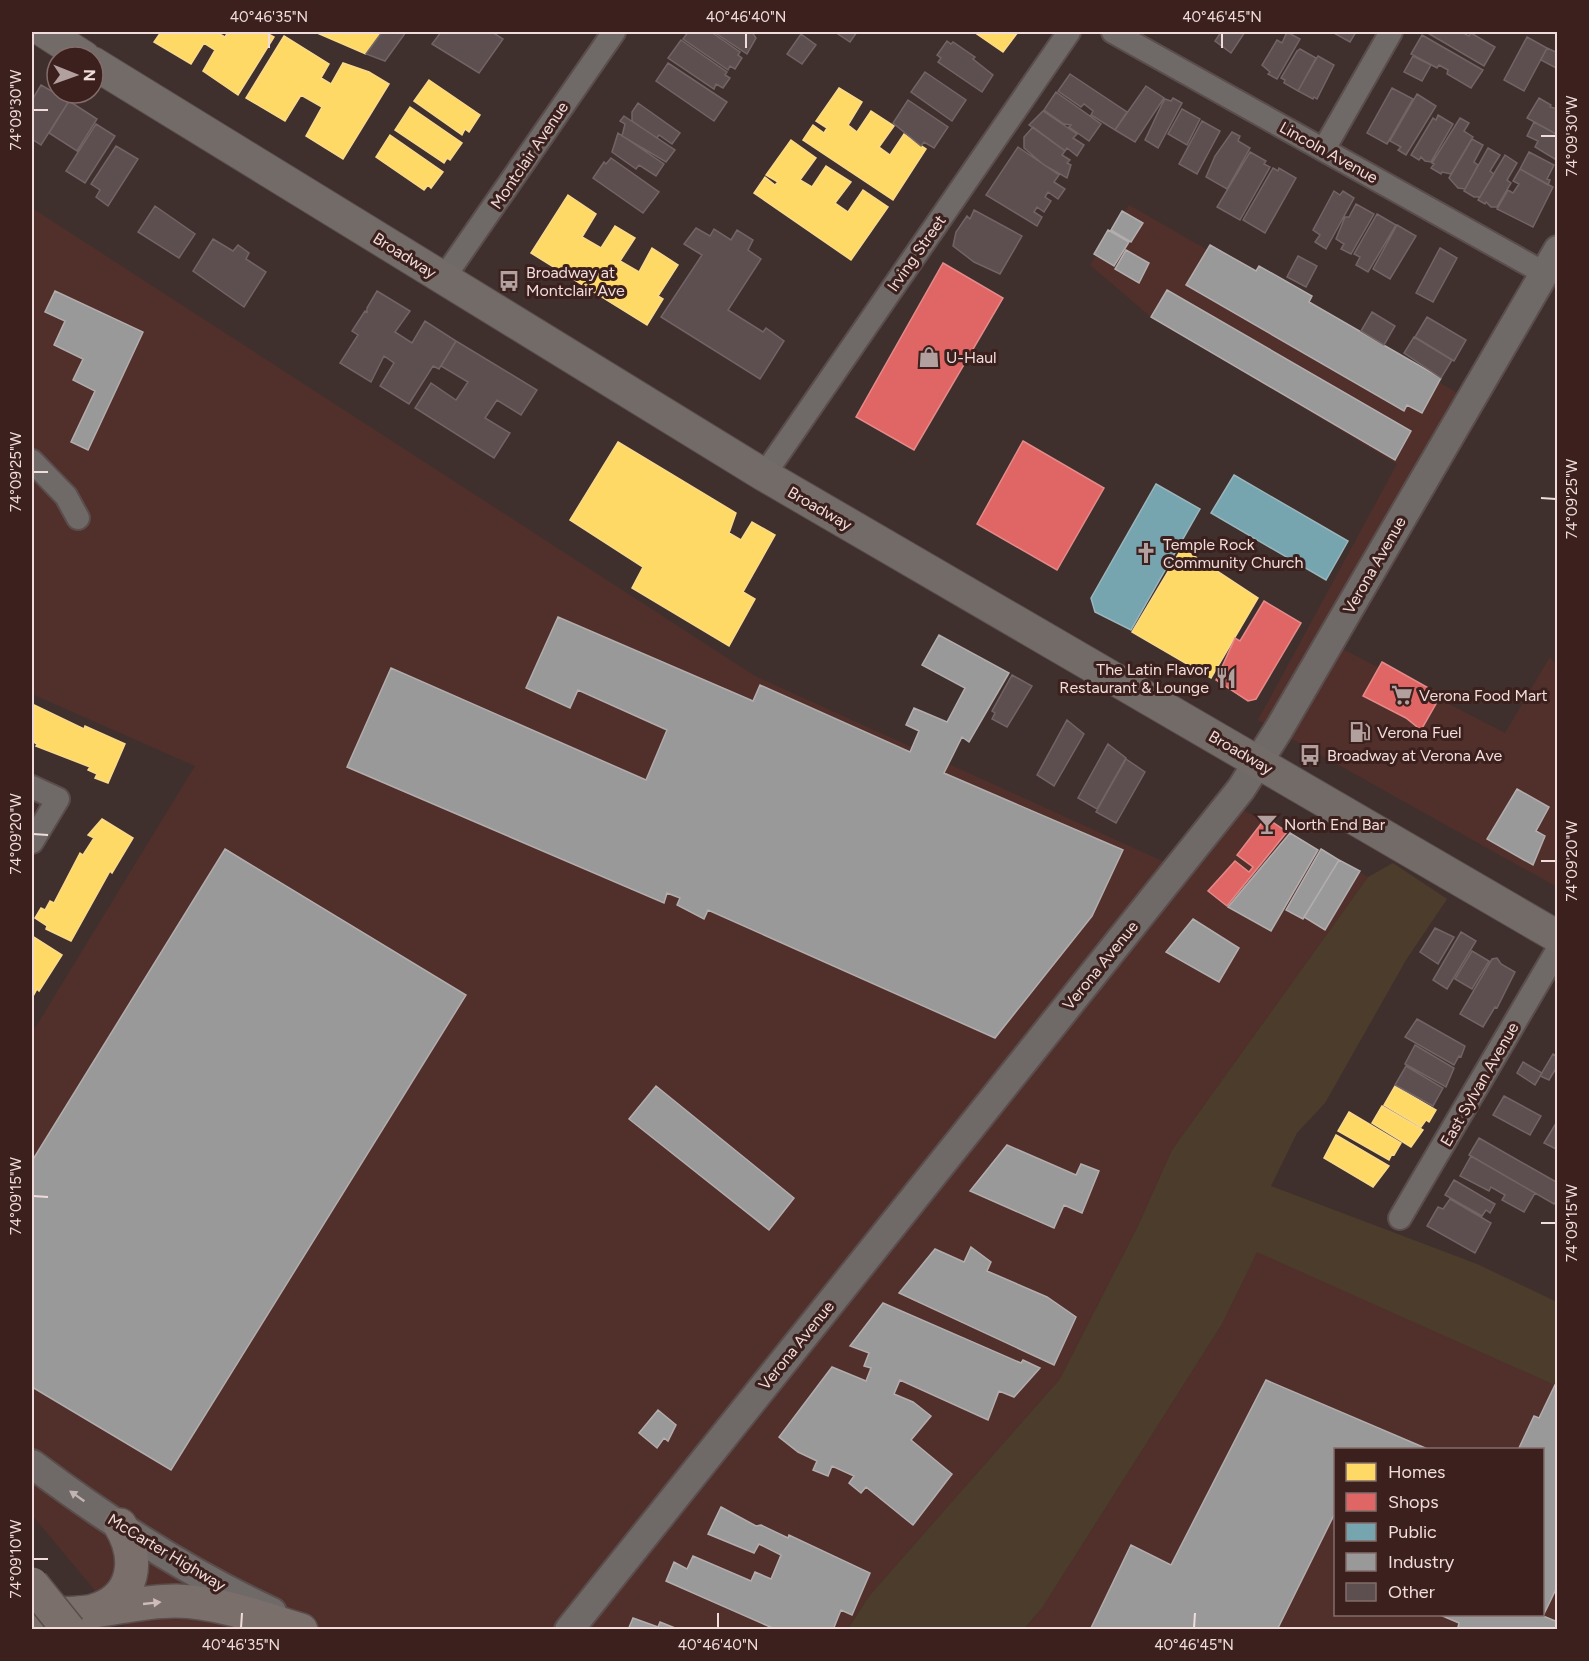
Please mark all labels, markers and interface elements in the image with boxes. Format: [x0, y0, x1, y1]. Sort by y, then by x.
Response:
text: 40°46'35"N [230, 8, 308, 26]
text: 40°46'40"N [706, 8, 786, 26]
text: 40°46'45"N [1182, 8, 1262, 26]
north arrow [45, 45, 105, 105]
text: 74°09'30"W [7, 69, 25, 151]
text: N [80, 69, 99, 82]
text: 74°09'30"W [1563, 95, 1581, 177]
street label: Montclair Avenue [487, 98, 572, 213]
street label: Lincoln Avenue [1276, 118, 1381, 187]
street label: Irving Street [883, 211, 950, 295]
street label: Broadway [370, 229, 440, 283]
place label: Broadway at Montclair Ave [526, 263, 625, 300]
bus stop icon: Broadway at Montclair Ave [497, 269, 521, 293]
shop icon: U-Haul [917, 345, 941, 369]
place label: U-Haul [946, 348, 997, 367]
text: 74°09'25"W [7, 431, 25, 512]
text: 74°09'25"W [1563, 458, 1581, 539]
street label: Broadway [784, 482, 856, 535]
street label: Verona Avenue [1339, 513, 1410, 617]
place label: Temple Rock Community Church [1163, 535, 1303, 572]
church icon: Temple Rock Community Church [1134, 541, 1158, 565]
place label: The Latin Flavor Restaurant & Lounge [1059, 660, 1210, 697]
restaurant icon: The Latin Flavor Restaurant & Lounge [1214, 666, 1238, 690]
supermarket icon: Verona Food Mart [1390, 683, 1414, 707]
place label: Verona Food Mart [1419, 686, 1548, 705]
fuel station icon: Verona Fuel [1348, 720, 1372, 744]
place label: Verona Fuel [1377, 723, 1462, 742]
street label: Broadway [1205, 726, 1277, 779]
bus stop icon: Broadway at Verona Ave [1298, 743, 1322, 767]
place label: Broadway at Verona Ave [1327, 746, 1503, 765]
text: 74°09'20"W [7, 793, 25, 875]
bar icon: North End Bar [1255, 812, 1279, 836]
place label: North End Bar [1284, 815, 1386, 834]
text: 74°09'20"W [1563, 820, 1581, 902]
street label: Verona Avenue [1059, 917, 1142, 1014]
street label: East Sylvan Avenue [1436, 1019, 1523, 1150]
text: 74°09'15"W [7, 1156, 25, 1235]
text: 74°09'15"W [1563, 1183, 1581, 1262]
street label: Verona Avenue [755, 1297, 838, 1394]
legend [1334, 1448, 1544, 1616]
text: Homes [1388, 1461, 1446, 1483]
one-way arrow [69, 1491, 85, 1502]
text: Shops [1388, 1491, 1439, 1513]
street label: McCarter Highway [104, 1510, 230, 1595]
text: 74°09'10"W [7, 1519, 25, 1599]
text: Public [1388, 1521, 1437, 1543]
text: Industry [1388, 1551, 1455, 1573]
text: Other [1388, 1581, 1435, 1603]
one-way arrow [143, 1598, 162, 1608]
text: 40°46'35"N [202, 1636, 280, 1654]
text: 40°46'40"N [678, 1636, 758, 1654]
text: 40°46'45"N [1154, 1636, 1234, 1654]

